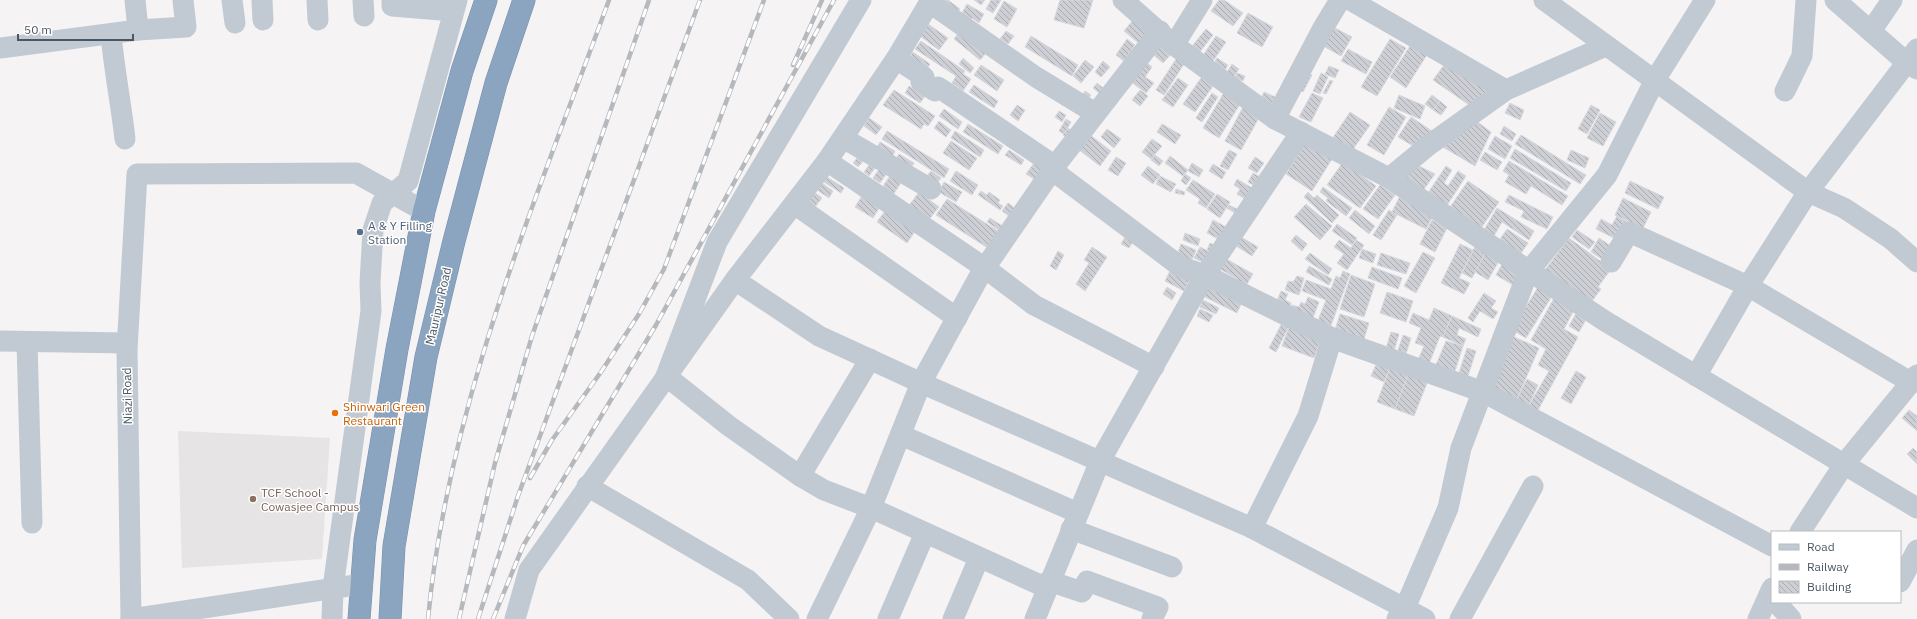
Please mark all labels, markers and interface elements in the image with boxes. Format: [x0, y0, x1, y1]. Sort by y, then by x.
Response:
scale bar [18, 16, 133, 42]
text: 50 m [24, 22, 52, 37]
place label: A & Y Filling Station [368, 218, 433, 247]
marker: A & Y Filling Station [355, 227, 365, 237]
street label: Mauripur Road [422, 266, 454, 346]
street label: Niazi Road [119, 367, 135, 425]
place label: Shinwari Green Restaurant [343, 399, 425, 428]
marker: Shinwari Green Restaurant [330, 408, 340, 418]
place label: TCF School - Cowasjee Campus [261, 485, 360, 514]
marker: TCF School - Cowasjee Campus [248, 494, 258, 504]
legend [1771, 531, 1901, 603]
text: Road [1807, 539, 1835, 554]
text: Railway [1807, 559, 1849, 574]
text: Building [1807, 579, 1852, 594]

